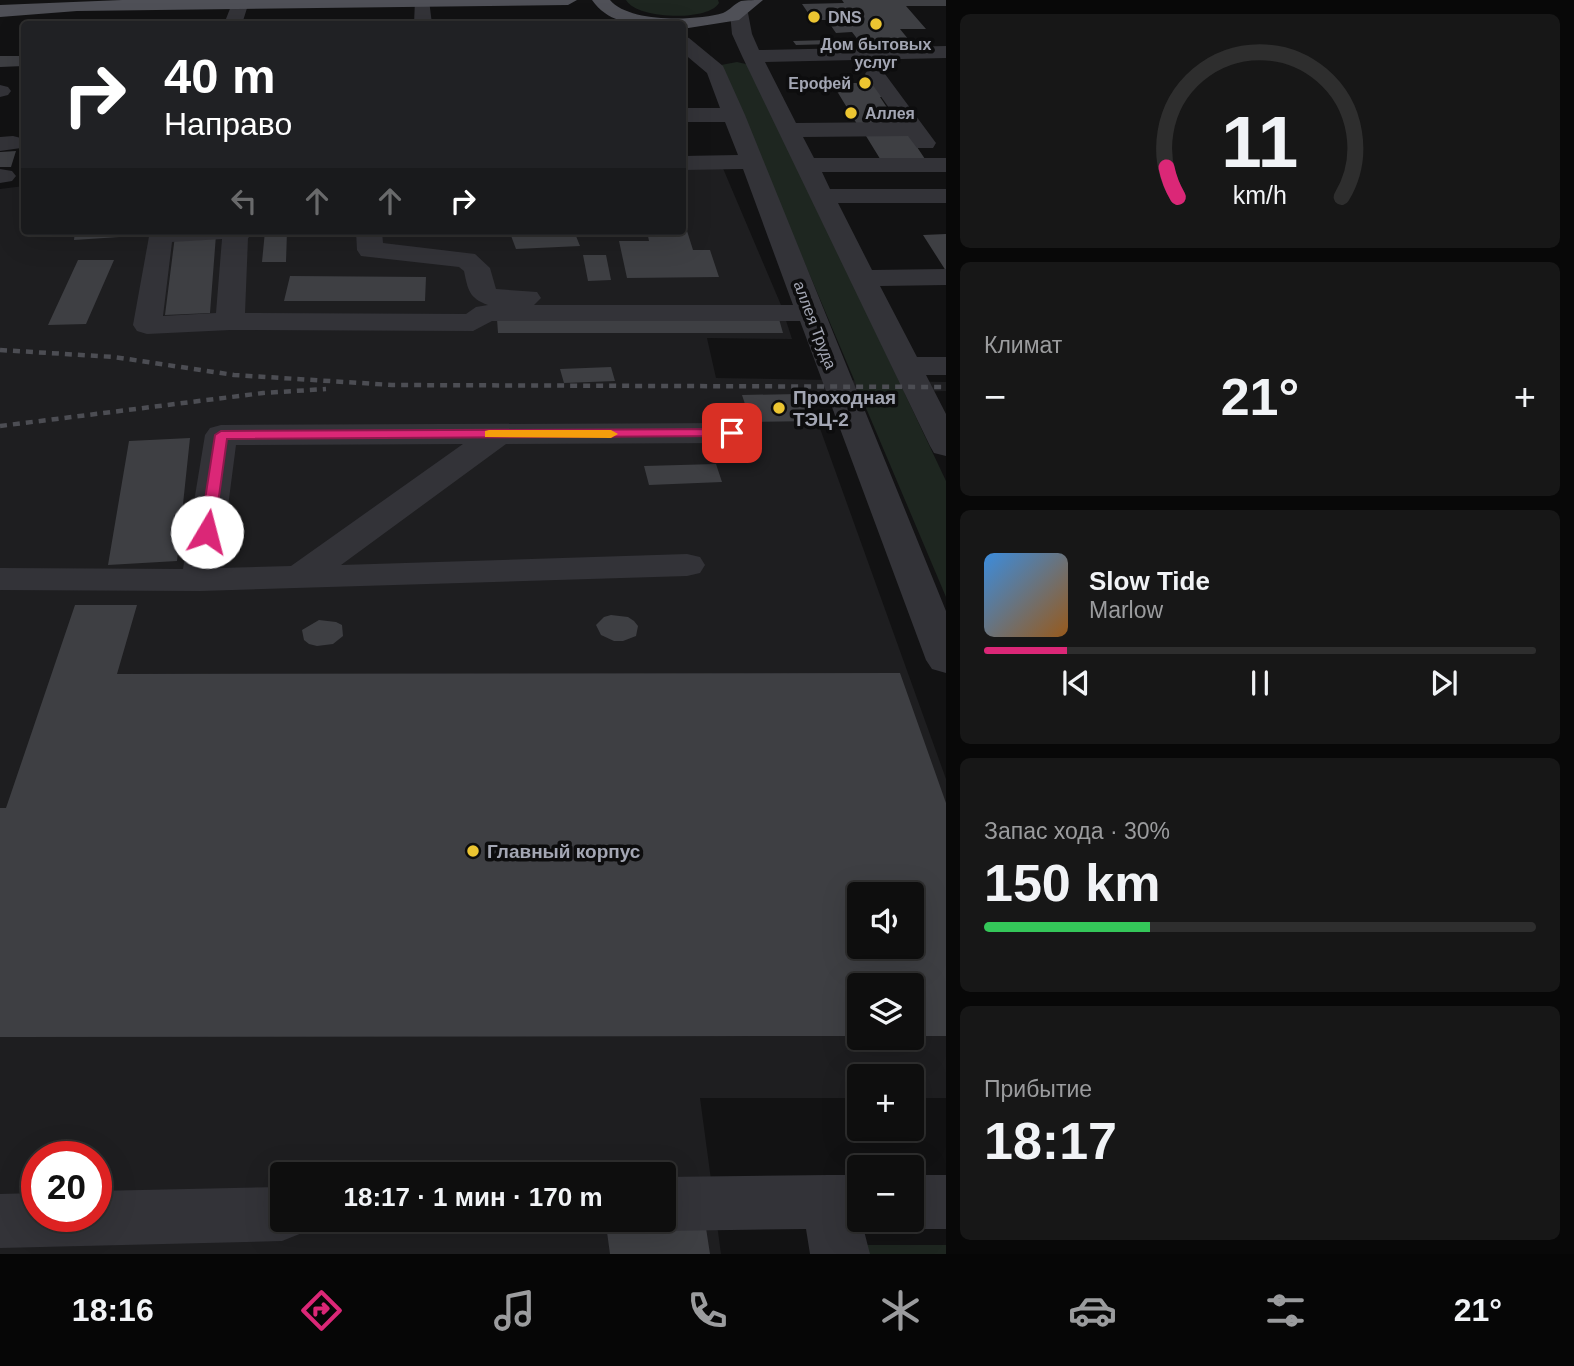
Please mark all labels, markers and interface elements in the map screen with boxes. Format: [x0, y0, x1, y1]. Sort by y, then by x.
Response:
marker: DNS [806, 9, 822, 25]
place label: DNS [828, 9, 862, 26]
marker: Дом бытовых услуг [868, 16, 884, 32]
place label: Дом бытовых услуг [821, 36, 931, 71]
icon: right [49, 49, 140, 140]
text: 40 m [164, 49, 276, 103]
place label: Ерофей [788, 75, 851, 92]
marker: Ерофей [857, 75, 873, 91]
text: 11 [1222, 101, 1298, 182]
marker: Аллея [843, 105, 859, 121]
place label: Аллея [865, 105, 915, 122]
text: Направо [164, 106, 292, 142]
text: km/h [1233, 181, 1287, 209]
icon: left [225, 182, 263, 220]
icon: ahead [298, 182, 336, 220]
icon: ahead [371, 182, 409, 220]
icon: right [444, 182, 482, 220]
street label: аллея Труда [790, 279, 840, 371]
text: Климат [984, 332, 1062, 358]
text: 21° [1221, 368, 1299, 426]
text: − [984, 376, 1006, 418]
text: + [1514, 376, 1536, 418]
place label: Проходная ТЭЦ-2 [793, 387, 896, 430]
marker: Проходная ТЭЦ-2 [771, 400, 787, 416]
pin [702, 403, 762, 463]
icon: arrive [713, 414, 751, 452]
position arrow [170, 495, 244, 569]
text: Slow Tide [1089, 566, 1210, 596]
text: Marlow [1089, 597, 1163, 623]
icon: previous [1057, 664, 1095, 702]
icon: pause [1241, 664, 1279, 702]
icon: next [1425, 664, 1463, 702]
text: Запас хода · 30% [984, 818, 1170, 844]
place label: Главный корпус [487, 841, 641, 862]
marker: Главный корпус [465, 843, 481, 859]
text: 150 km [984, 854, 1160, 912]
map controls [847, 882, 924, 1232]
button: sound [847, 882, 924, 959]
button: layers [847, 973, 924, 1050]
button: + [847, 1064, 924, 1141]
text: Прибытие [984, 1076, 1092, 1102]
text: 18:17 [984, 1112, 1117, 1170]
speed limit sign: 20 [21, 1141, 112, 1232]
button: − [847, 1155, 924, 1232]
text: 18:17 · 1 мин · 170 m [343, 1182, 603, 1212]
icon: directions [297, 1286, 346, 1335]
icon: music [490, 1286, 539, 1335]
icon: phone [683, 1286, 732, 1335]
icon: climate [876, 1286, 925, 1335]
icon: car [1068, 1286, 1117, 1335]
icon: filters [1261, 1286, 1310, 1335]
text: 18:16 [72, 1292, 154, 1328]
text: 21° [1454, 1292, 1502, 1328]

